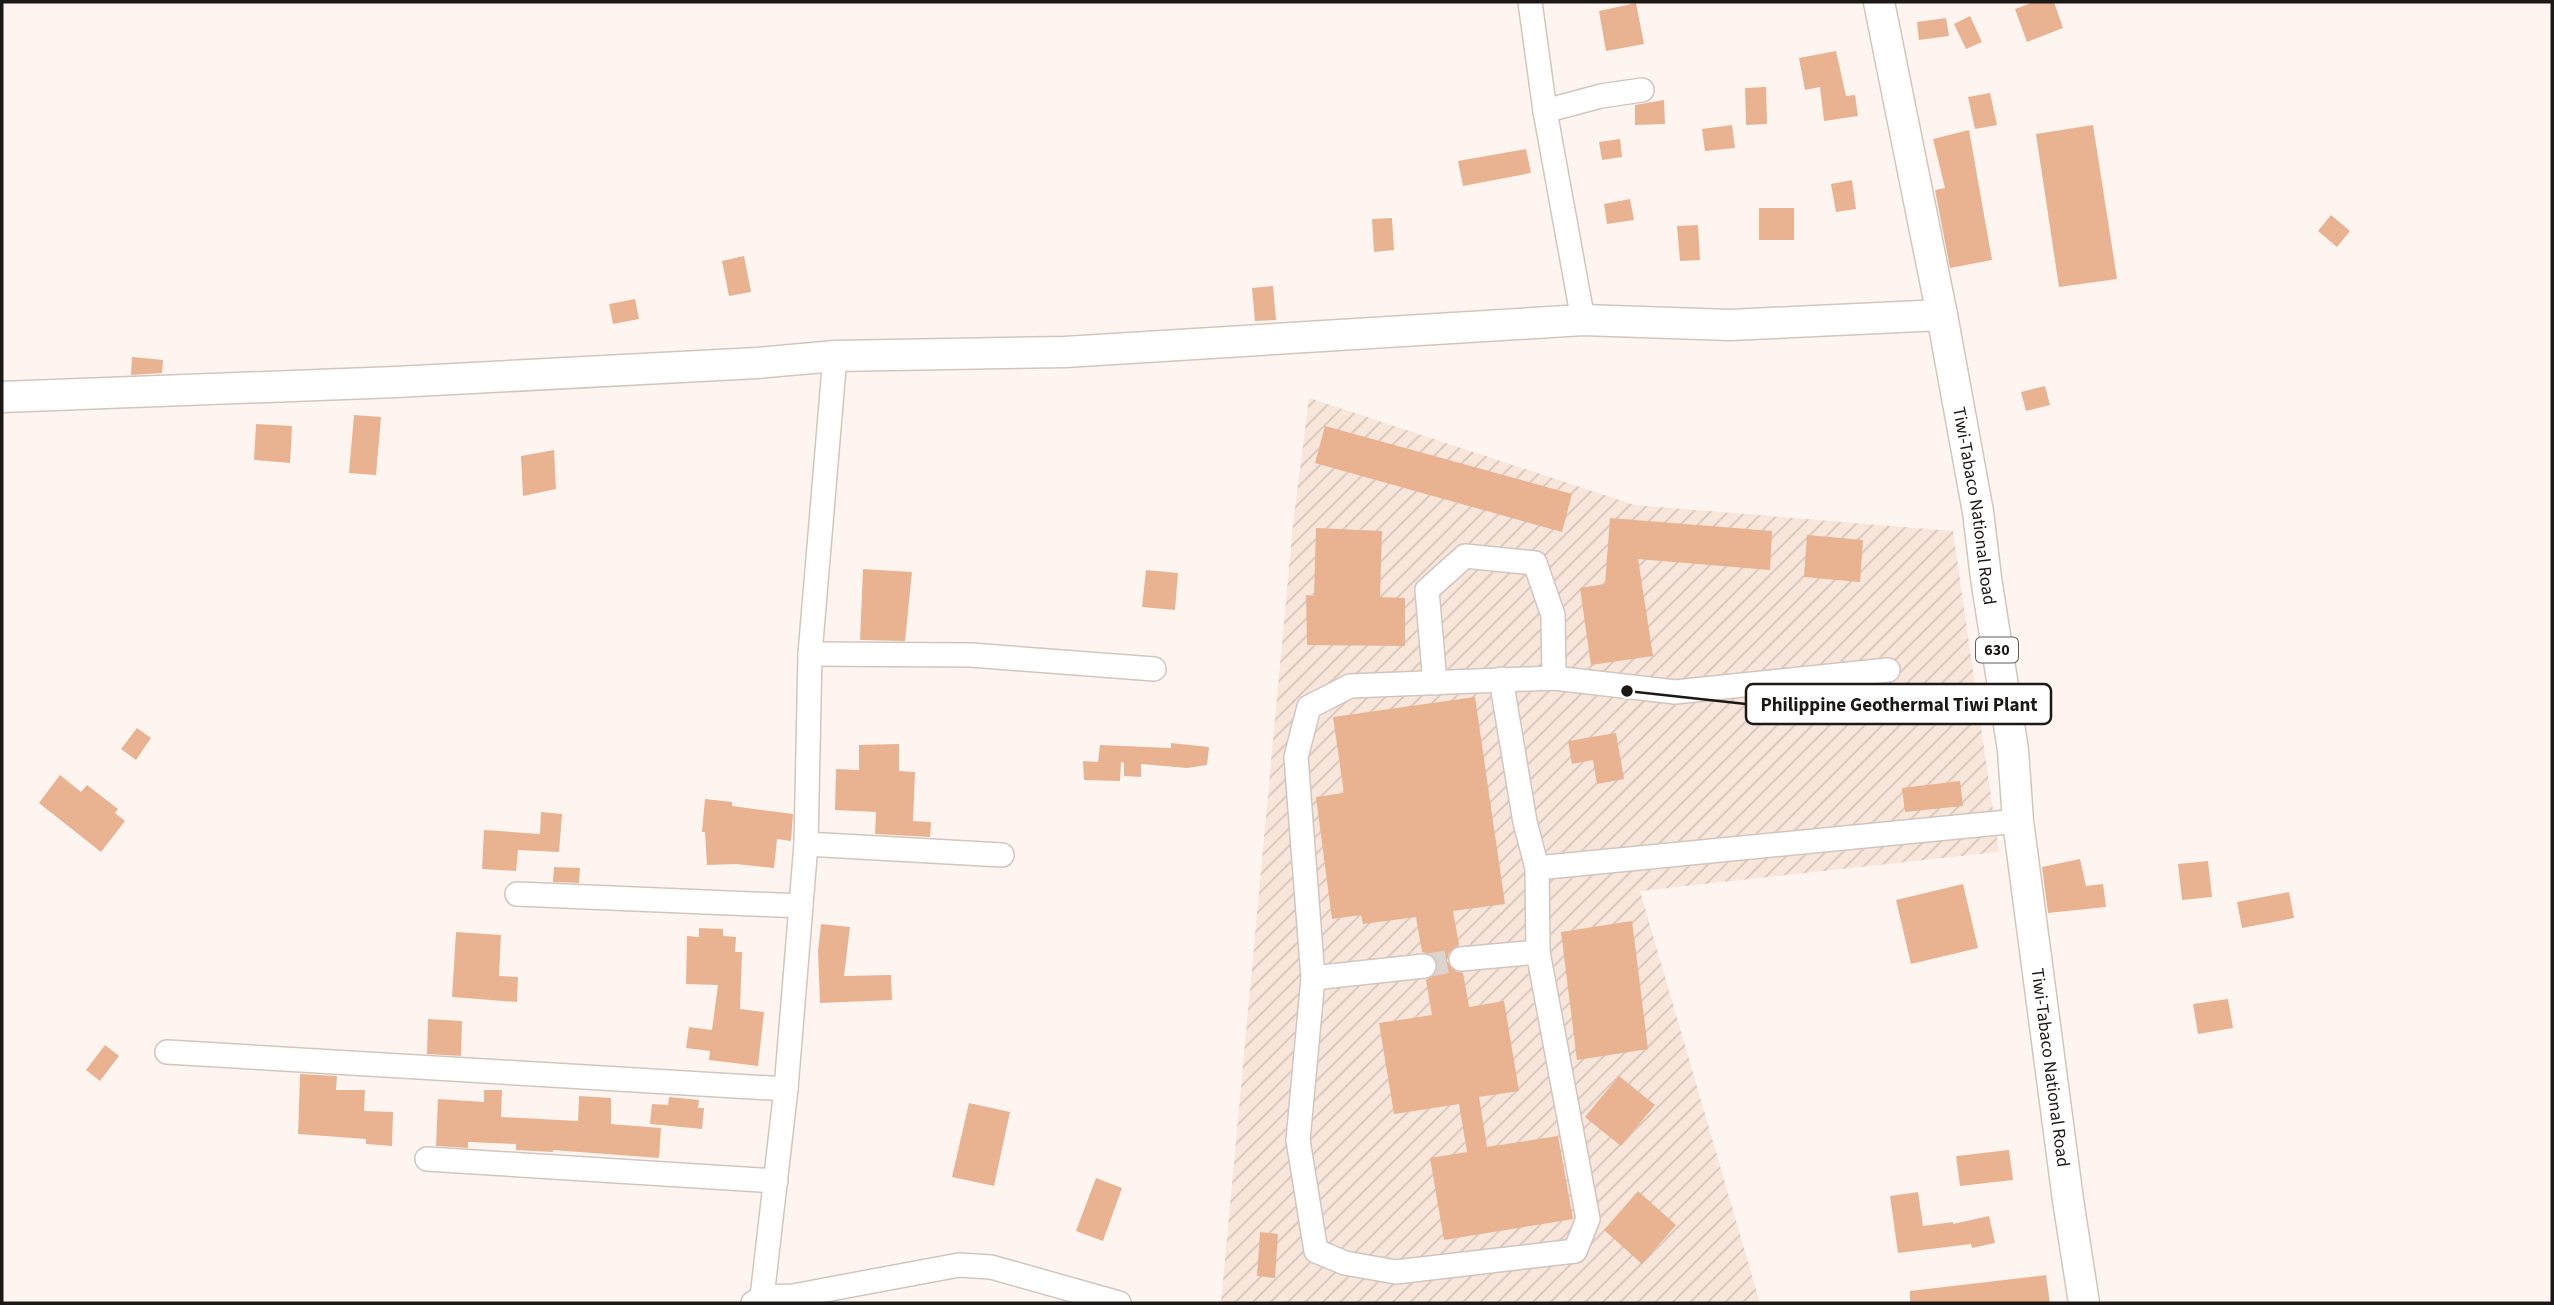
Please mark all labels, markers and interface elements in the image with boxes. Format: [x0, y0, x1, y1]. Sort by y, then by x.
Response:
street label: Tiwi-Tabaco National Road [1947, 405, 2003, 607]
road number: 630 [1976, 638, 2018, 663]
callout: Philippine Geothermal Tiwi Plant [1746, 684, 2051, 724]
text: Philippine Geothermal Tiwi Plant [1760, 692, 2038, 719]
street label: Tiwi-Tabaco National Road [2025, 967, 2076, 1168]

